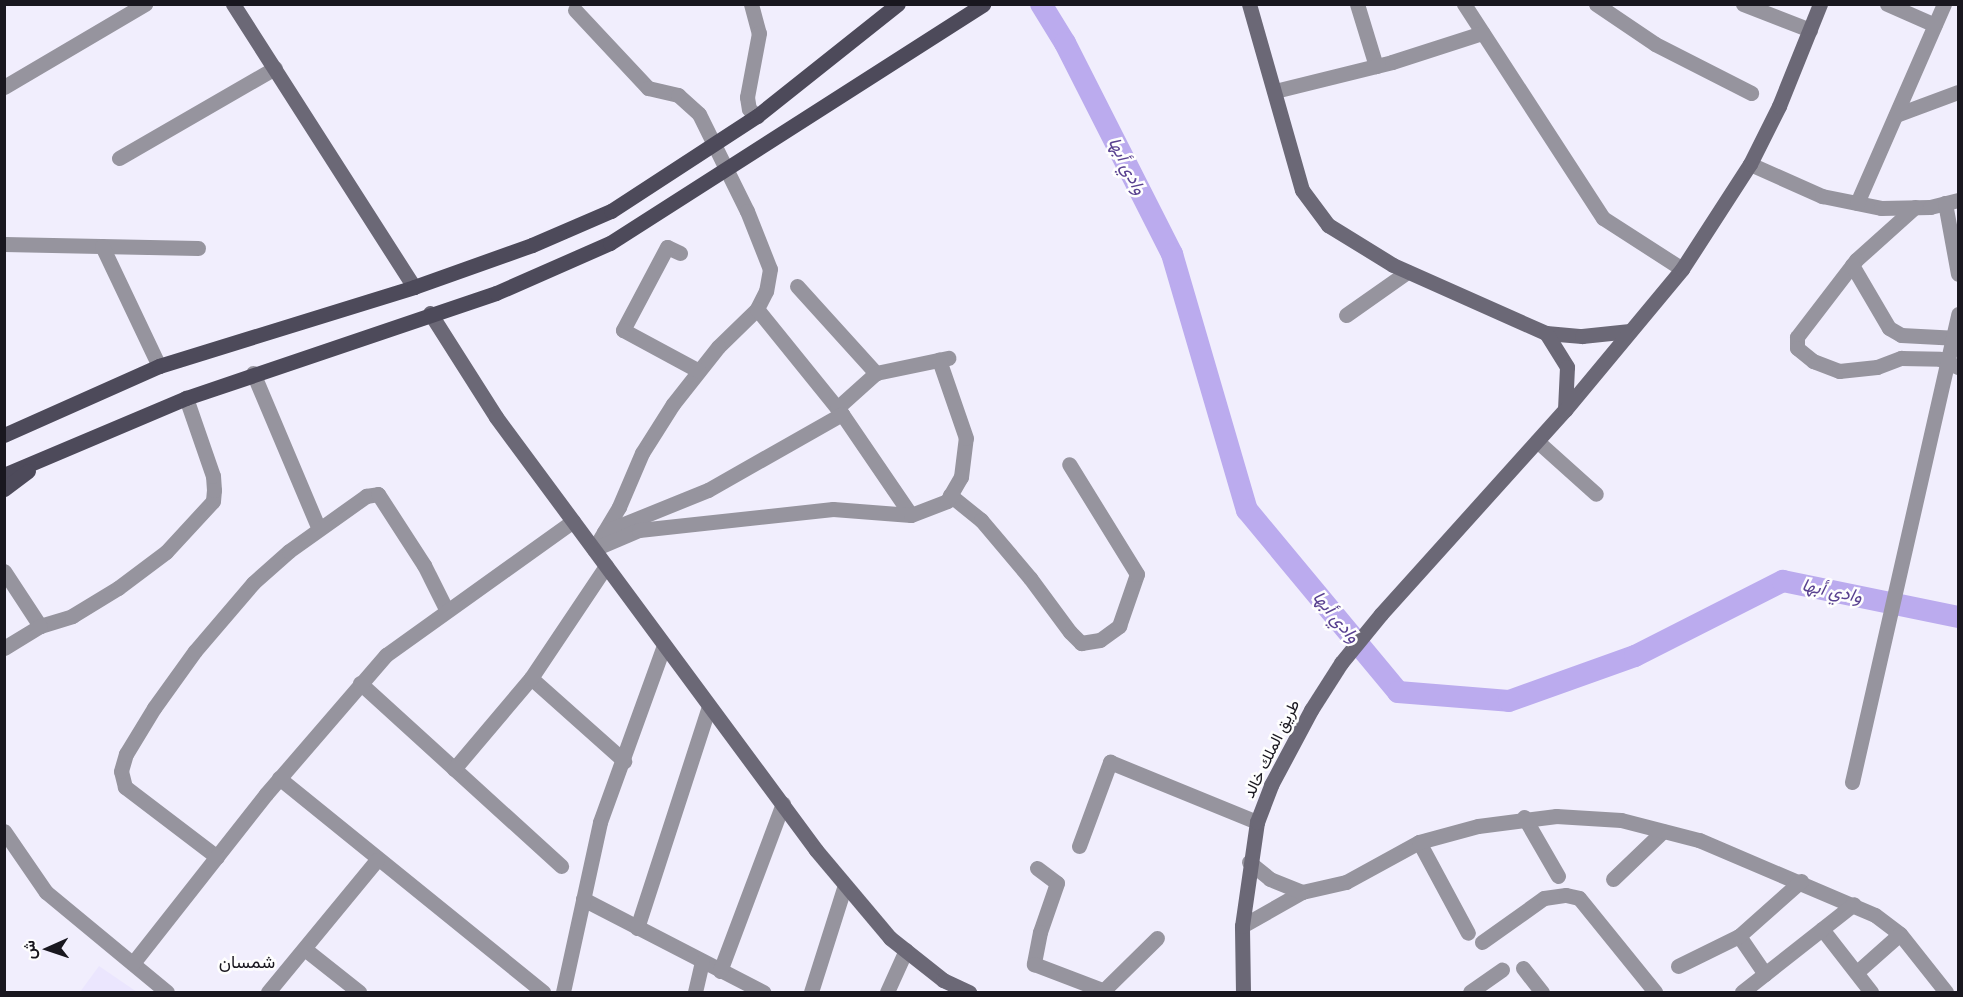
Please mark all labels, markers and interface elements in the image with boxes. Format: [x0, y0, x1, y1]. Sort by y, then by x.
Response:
water label: وادي أبها [1104, 134, 1150, 198]
water label: وادي أبها [1800, 574, 1864, 608]
water label: وادي أبها [1308, 587, 1364, 647]
street label: طريق الملك خالد [1240, 697, 1304, 801]
north arrow [18, 919, 78, 979]
text: ش [20, 940, 40, 960]
district label: شمسان [219, 951, 275, 973]

